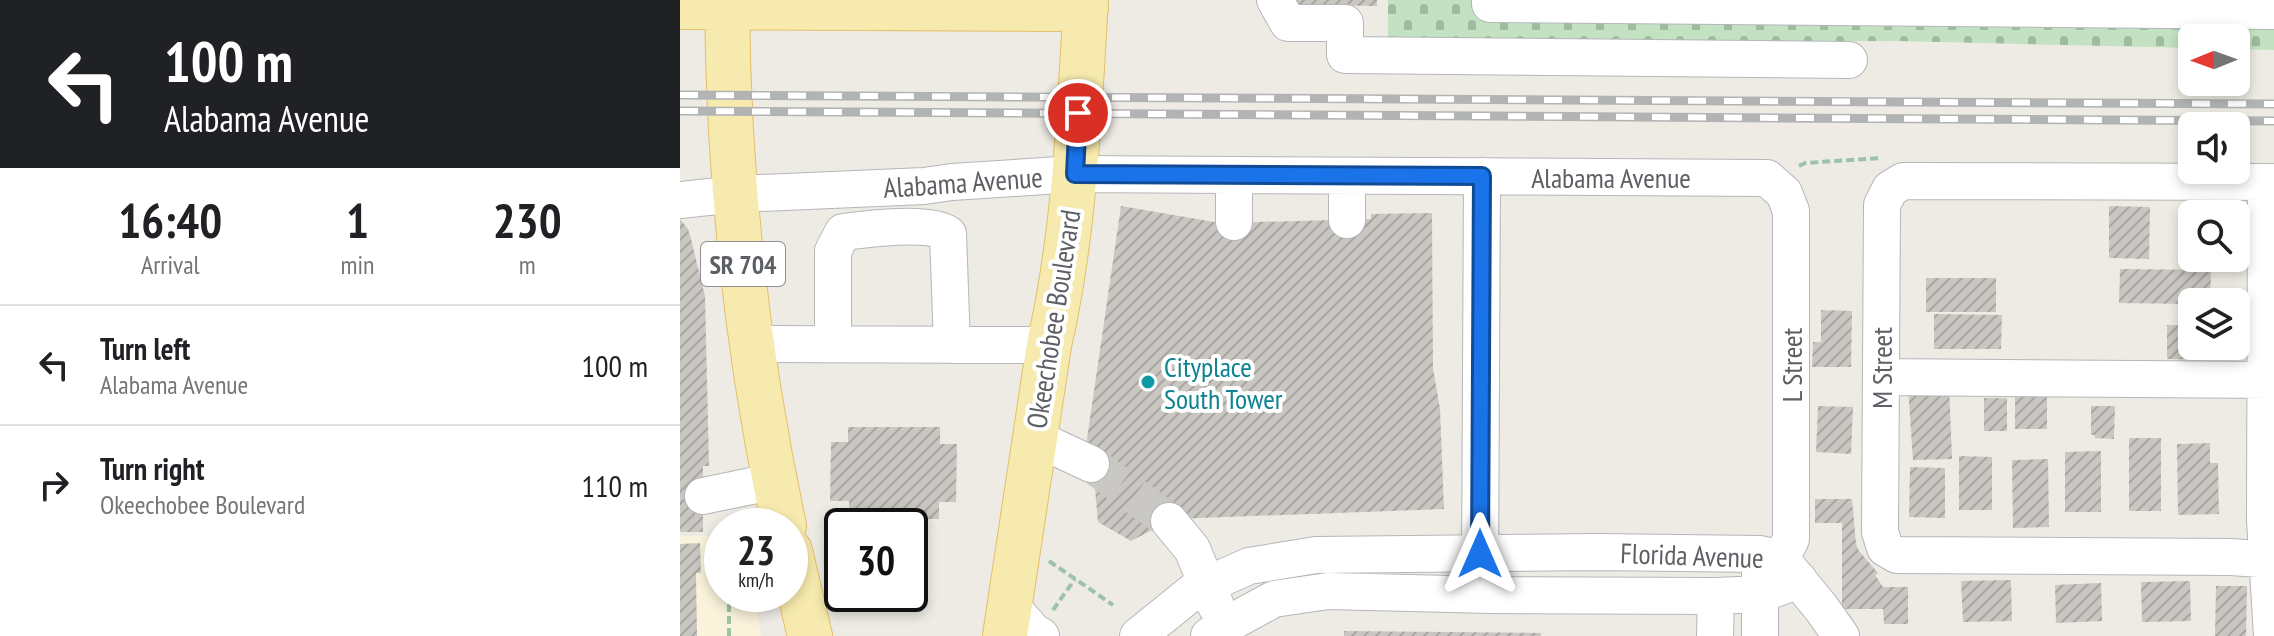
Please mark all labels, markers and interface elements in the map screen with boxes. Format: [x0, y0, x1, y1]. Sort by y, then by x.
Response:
north arrow [2178, 24, 2250, 96]
map controls [2178, 24, 2250, 360]
text: 100 m [164, 25, 293, 97]
icon: left [32, 32, 136, 136]
pin [1044, 79, 1112, 147]
icon: arrive [1056, 91, 1100, 135]
text: Alabama Avenue [164, 95, 369, 142]
button: sound [2178, 112, 2250, 184]
street label: Alabama Avenue [882, 158, 1044, 206]
street label: Alabama Avenue [1531, 159, 1691, 196]
text: 16:40 [118, 189, 222, 251]
text: 1 [346, 189, 369, 251]
text: 230 [493, 189, 562, 251]
button: search [2178, 200, 2250, 272]
street label: Okeechobee Boulevard [1017, 207, 1089, 431]
road number: SR 704 [701, 242, 785, 286]
text: Arrival [141, 248, 200, 281]
text: min [340, 248, 374, 281]
text: m [519, 248, 536, 281]
button: layers [2178, 288, 2250, 360]
street label: L Street [1773, 327, 1810, 402]
street label: M Street [1863, 327, 1900, 409]
text: Turn left [100, 329, 190, 368]
icon: left [32, 343, 76, 387]
text: 100 m [582, 346, 648, 385]
place label: Cityplace South Tower [1164, 348, 1283, 417]
text: Alabama Avenue [100, 368, 248, 401]
marker: Cityplace South Tower [1139, 373, 1157, 391]
text: Turn right [100, 449, 204, 488]
icon: right [32, 463, 76, 507]
text: 110 m [582, 466, 648, 505]
text: Okeechobee Boulevard [100, 488, 305, 521]
speed limit sign: 30 [824, 508, 928, 612]
position arrow [1438, 512, 1522, 596]
text: 23 [737, 524, 775, 576]
street label: Florida Avenue [1620, 534, 1764, 576]
text: km/h [738, 567, 774, 593]

